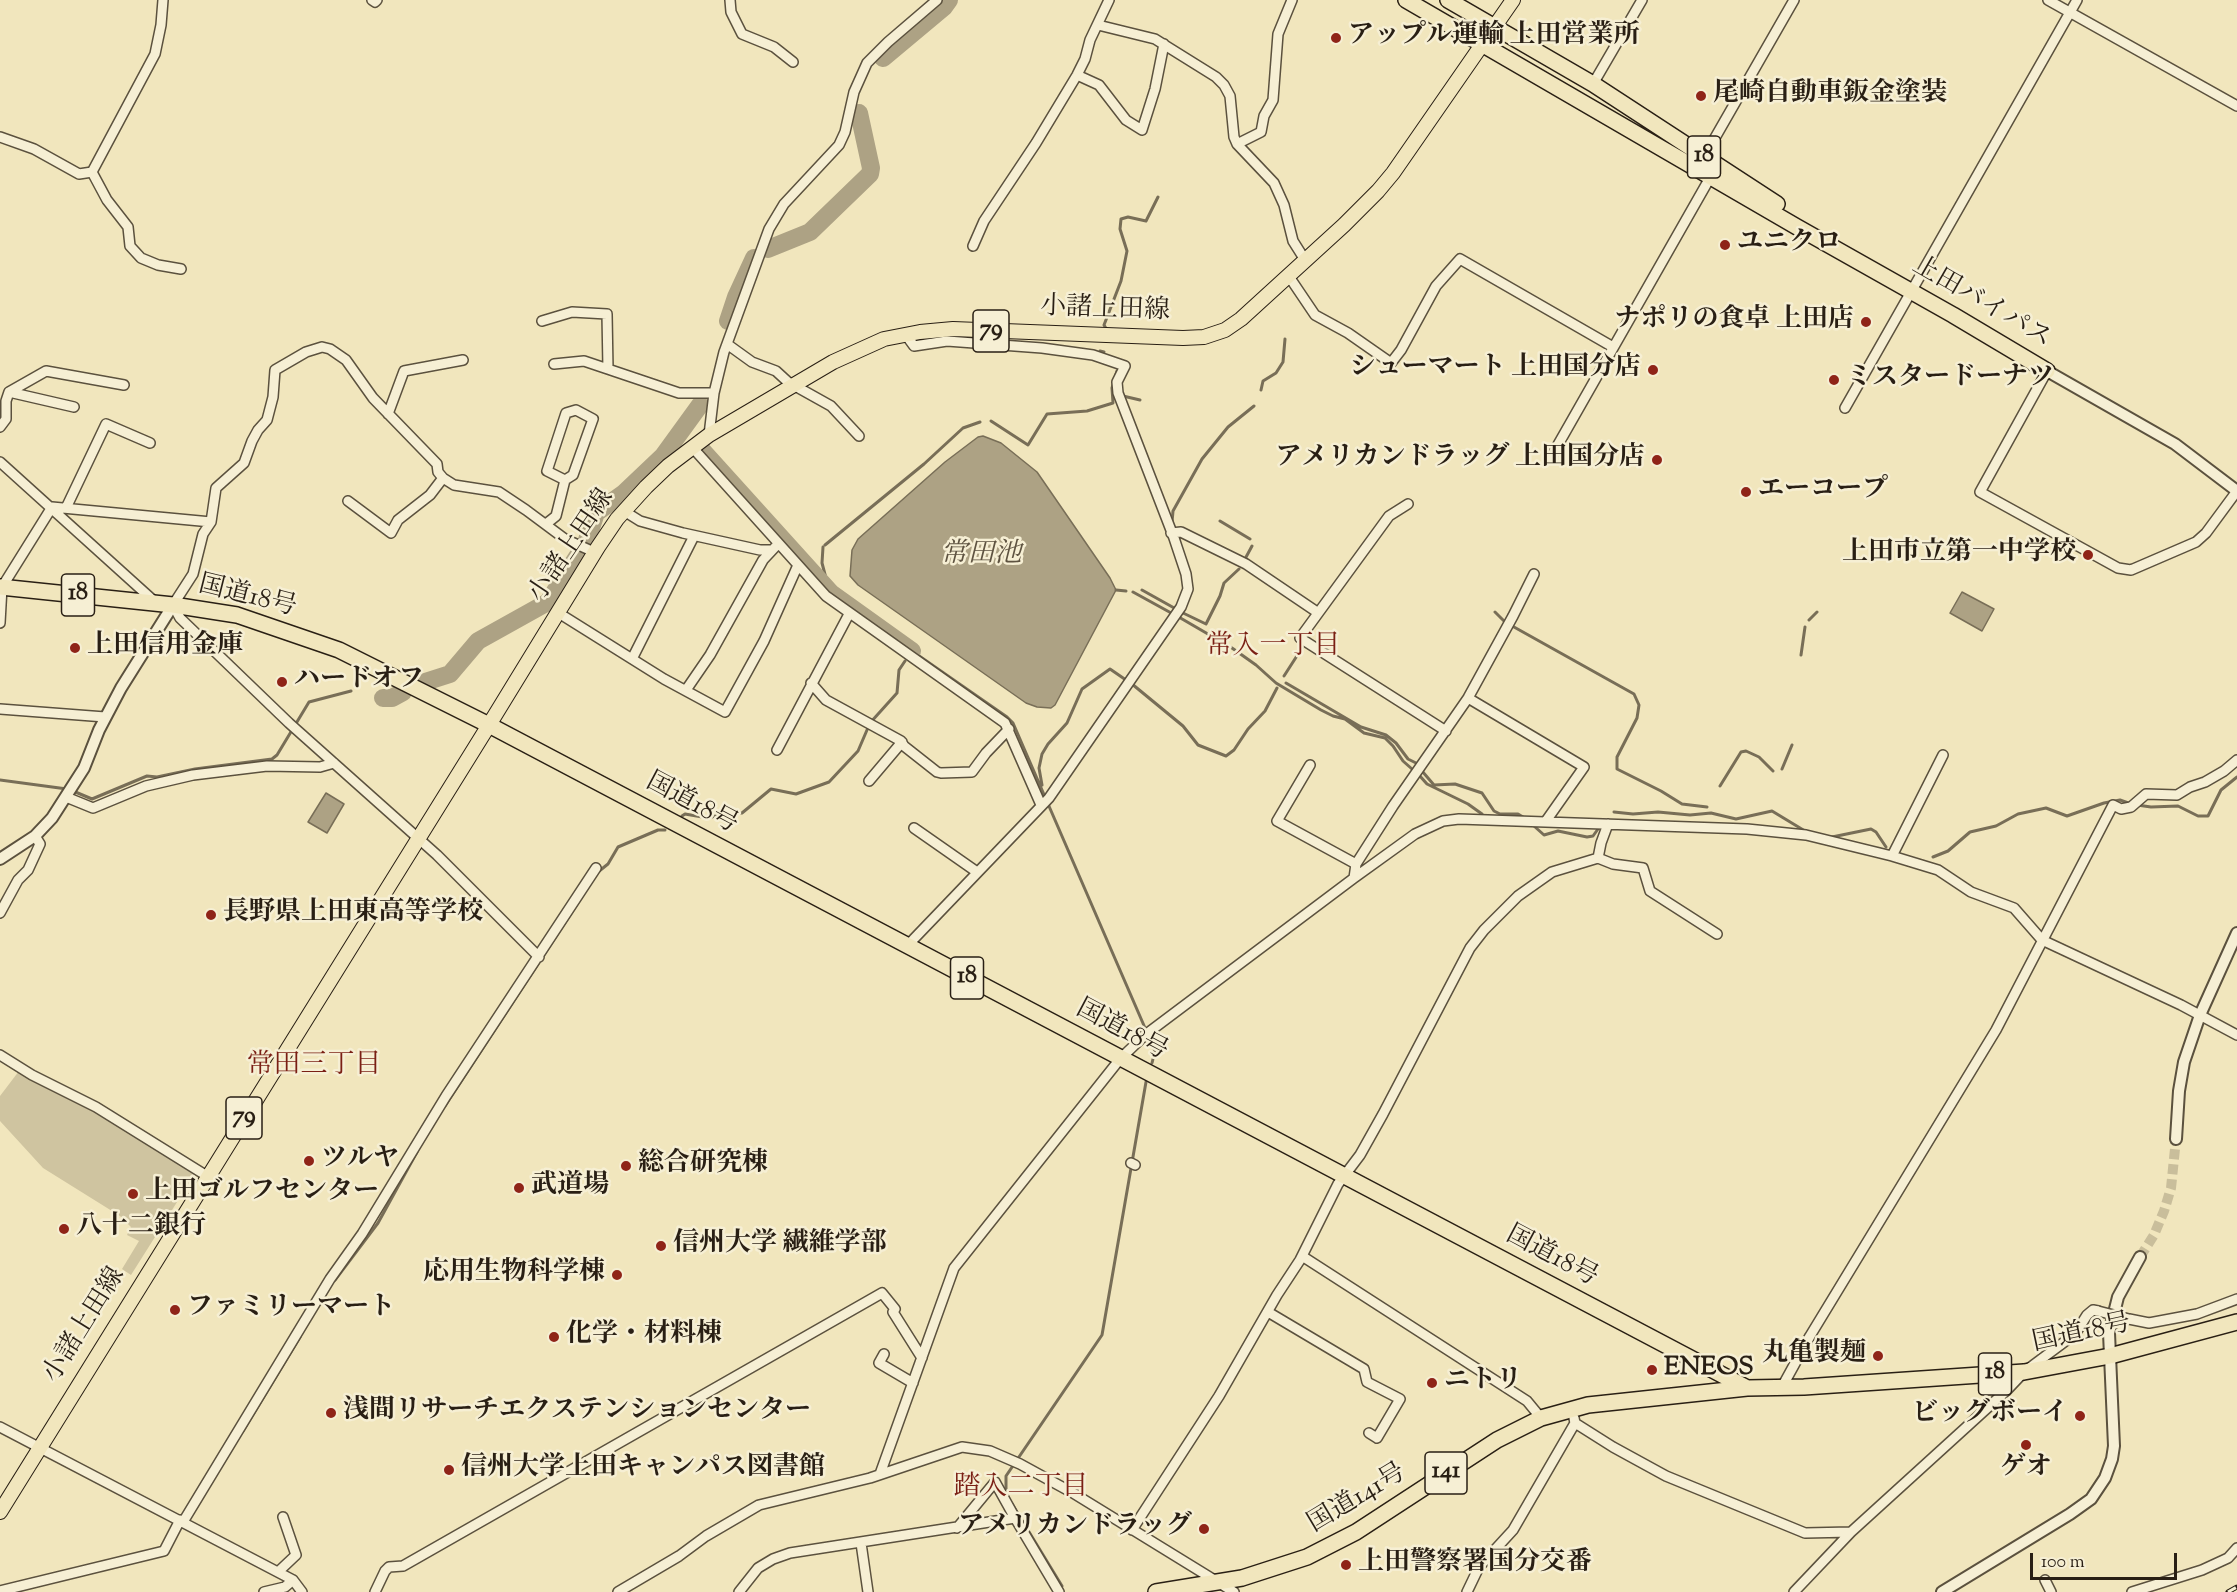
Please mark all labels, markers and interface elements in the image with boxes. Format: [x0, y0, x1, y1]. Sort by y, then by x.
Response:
place label: アップル運輸 上田営業所 [1348, 22, 1640, 54]
marker: アップル運輸 上田営業所 [1329, 31, 1343, 45]
place label: 尾崎自動車鈑金塗装 [1713, 80, 1947, 112]
marker: 尾崎自動車鈑金塗装 [1694, 89, 1708, 103]
road number: 18 [1688, 136, 1720, 178]
place label: ユニクロ [1737, 229, 1841, 261]
marker: ユニクロ [1718, 238, 1732, 252]
street label: 上田バイパス [1906, 251, 2056, 357]
street label: 小諸上田線 [1039, 293, 1171, 329]
place label: ナポリの食卓 上田店 [1614, 306, 1854, 338]
road number: 79 [973, 310, 1009, 352]
marker: ナポリの食卓 上田店 [1859, 315, 1873, 329]
place label: シューマート 上田国分店 [1349, 354, 1641, 386]
marker: シューマート 上田国分店 [1646, 363, 1660, 377]
place label: ミスタードーナツ [1846, 364, 2054, 396]
marker: ミスタードーナツ [1827, 373, 1841, 387]
place label: アメリカンドラッグ 上田国分店 [1275, 444, 1645, 476]
marker: アメリカンドラッグ 上田国分店 [1650, 453, 1664, 467]
place label: エーコープ [1758, 476, 1888, 508]
street label: 小諸上田線 [524, 484, 622, 610]
marker: エーコープ [1739, 485, 1753, 499]
place label: 上田市立第一中学校 [1842, 539, 2076, 571]
water label: 常田池 [941, 540, 1021, 572]
marker: 上田市立第一中学校 [2081, 548, 2095, 562]
street label: 国道18号 [195, 571, 299, 625]
road number: 18 [62, 574, 94, 616]
place label: 上田信用金庫 [87, 632, 243, 664]
district label: 常入一丁目 [1206, 632, 1340, 664]
marker: 上田信用金庫 [68, 641, 82, 655]
place label: ハードオフ [294, 666, 424, 698]
marker: ハードオフ [275, 675, 289, 689]
street label: 国道18号 [640, 768, 742, 842]
place label: 長野県上田東高等学校 [223, 899, 483, 931]
marker: 長野県上田東高等学校 [204, 908, 218, 922]
road number: 18 [950, 957, 984, 999]
street label: 国道18号 [1070, 995, 1172, 1069]
district label: 常田三丁目 [247, 1051, 381, 1083]
road number: 79 [226, 1097, 262, 1139]
place label: ツルヤ [321, 1145, 399, 1177]
place label: 総合研究棟 [638, 1150, 768, 1182]
marker: ツルヤ [302, 1154, 316, 1168]
marker: 総合研究棟 [619, 1159, 633, 1173]
place label: 武道場 [531, 1172, 609, 1204]
place label: 上田ゴルフセンター [145, 1178, 379, 1210]
marker: 武道場 [512, 1181, 526, 1195]
marker: 上田ゴルフセンター [126, 1187, 140, 1201]
place label: 八十二銀行 [76, 1213, 206, 1245]
street label: 国道18号 [1500, 1221, 1602, 1295]
marker: 八十二銀行 [57, 1222, 71, 1236]
place label: 信州大学 繊維学部 [673, 1230, 887, 1262]
marker: 信州大学 繊維学部 [654, 1239, 668, 1253]
place label: 応用生物科学棟 [423, 1259, 605, 1291]
street label: 小諸上田線 [38, 1263, 134, 1389]
marker: 応用生物科学棟 [610, 1268, 624, 1282]
place label: ファミリーマート [187, 1294, 395, 1326]
marker: ファミリーマート [168, 1303, 182, 1317]
street label: 国道18号 [2030, 1309, 2134, 1361]
place label: 化学・材料棟 [566, 1321, 722, 1353]
marker: 化学・材料棟 [547, 1330, 561, 1344]
place label: 丸亀製麺 [1762, 1340, 1866, 1372]
marker: 丸亀製麺 [1871, 1349, 1885, 1363]
road number: 18 [1978, 1353, 2012, 1395]
place label: ENEOS [1664, 1354, 1754, 1386]
marker: ENEOS [1645, 1363, 1659, 1377]
place label: ニトリ [1444, 1367, 1522, 1399]
marker: ニトリ [1425, 1376, 1439, 1390]
place label: 浅間リサーチエクステンションセンター [343, 1397, 811, 1429]
place label: ビッグボーイ [1912, 1400, 2068, 1432]
marker: 浅間リサーチエクステンションセンター [324, 1406, 338, 1420]
marker: ビッグボーイ [2073, 1409, 2087, 1423]
marker: ゲオ [2019, 1438, 2033, 1452]
road number: 141 [1425, 1452, 1467, 1494]
place label: 信州大学上田キャンパス図書館 [461, 1454, 825, 1486]
place label: ゲオ [2000, 1454, 2052, 1486]
street label: 国道141号 [1303, 1459, 1413, 1541]
marker: 信州大学上田キャンパス図書館 [442, 1463, 456, 1477]
district label: 踏入二丁目 [954, 1473, 1088, 1505]
place label: アメリカンドラッグ [958, 1513, 1192, 1545]
marker: アメリカンドラッグ [1197, 1522, 1211, 1536]
scale bar [2033, 1541, 2180, 1579]
place label: 上田警察署国分交番 [1358, 1549, 1592, 1581]
text: 100 m [2041, 1550, 2085, 1576]
marker: 上田警察署国分交番 [1339, 1558, 1353, 1572]

